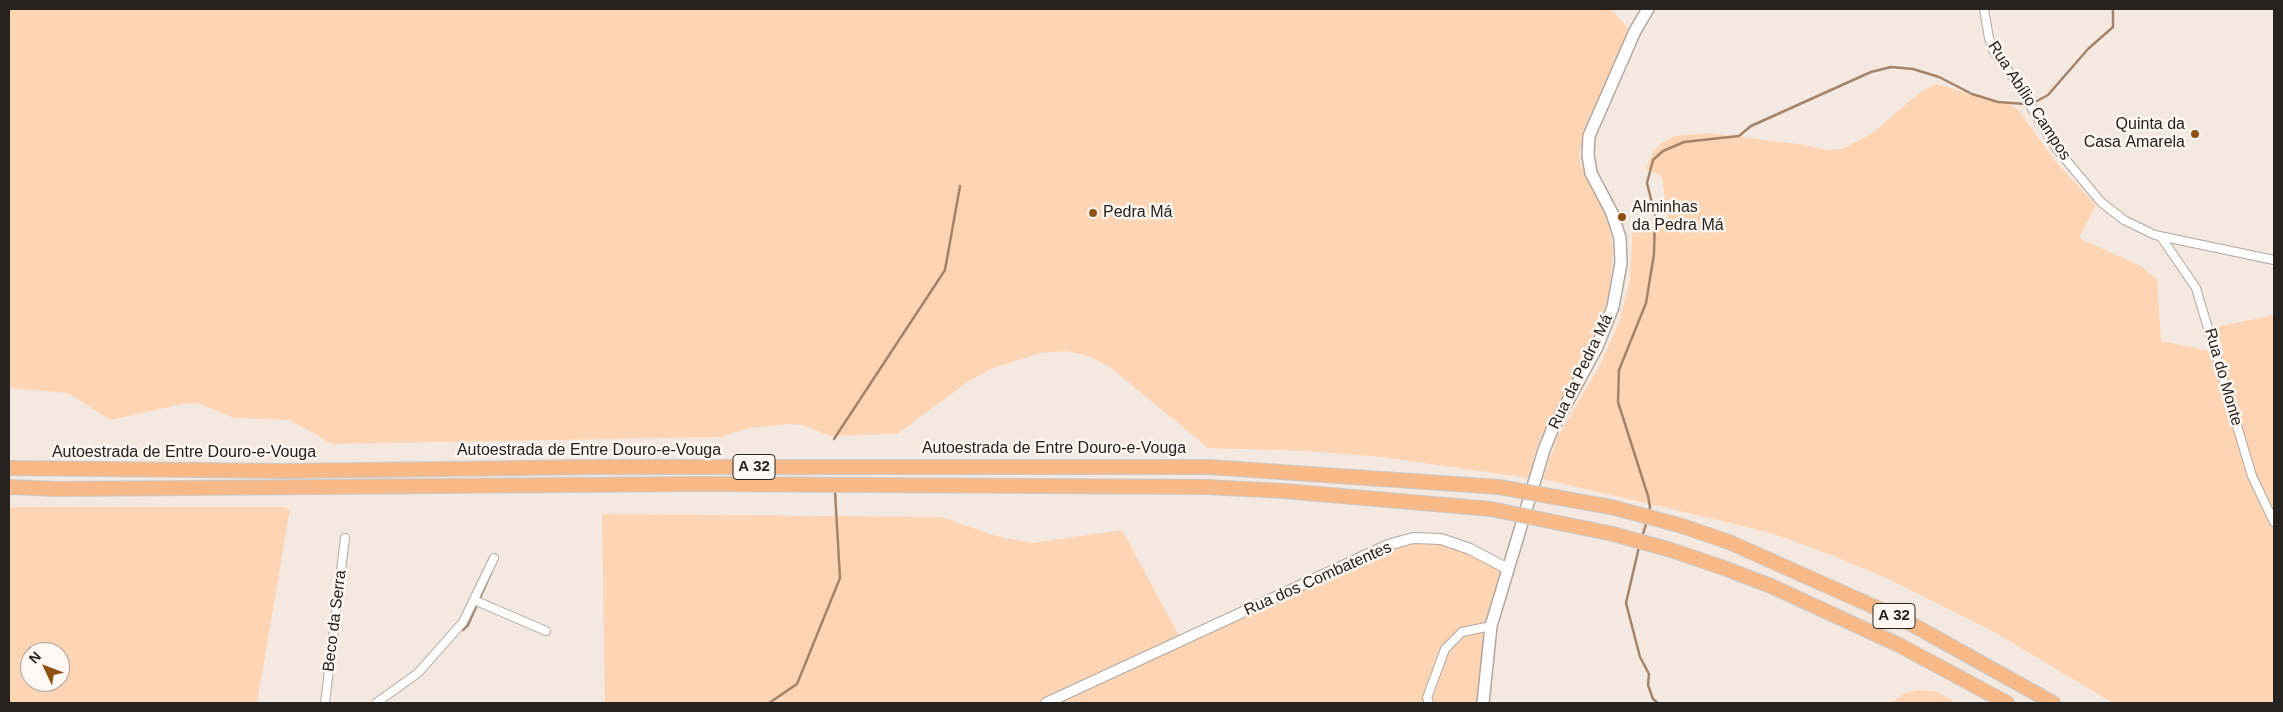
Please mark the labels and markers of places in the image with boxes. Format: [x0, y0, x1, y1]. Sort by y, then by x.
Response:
place label: Quinta da Casa Amarela [2084, 115, 2185, 153]
marker: Quinta da Casa Amarela [2189, 128, 2201, 140]
place label: Alminhas da Pedra Má [1632, 198, 1724, 236]
place label: Pedra Má [1103, 203, 1172, 223]
marker: Pedra Má [1087, 207, 1099, 219]
marker: Alminhas da Pedra Má [1616, 211, 1628, 223]

